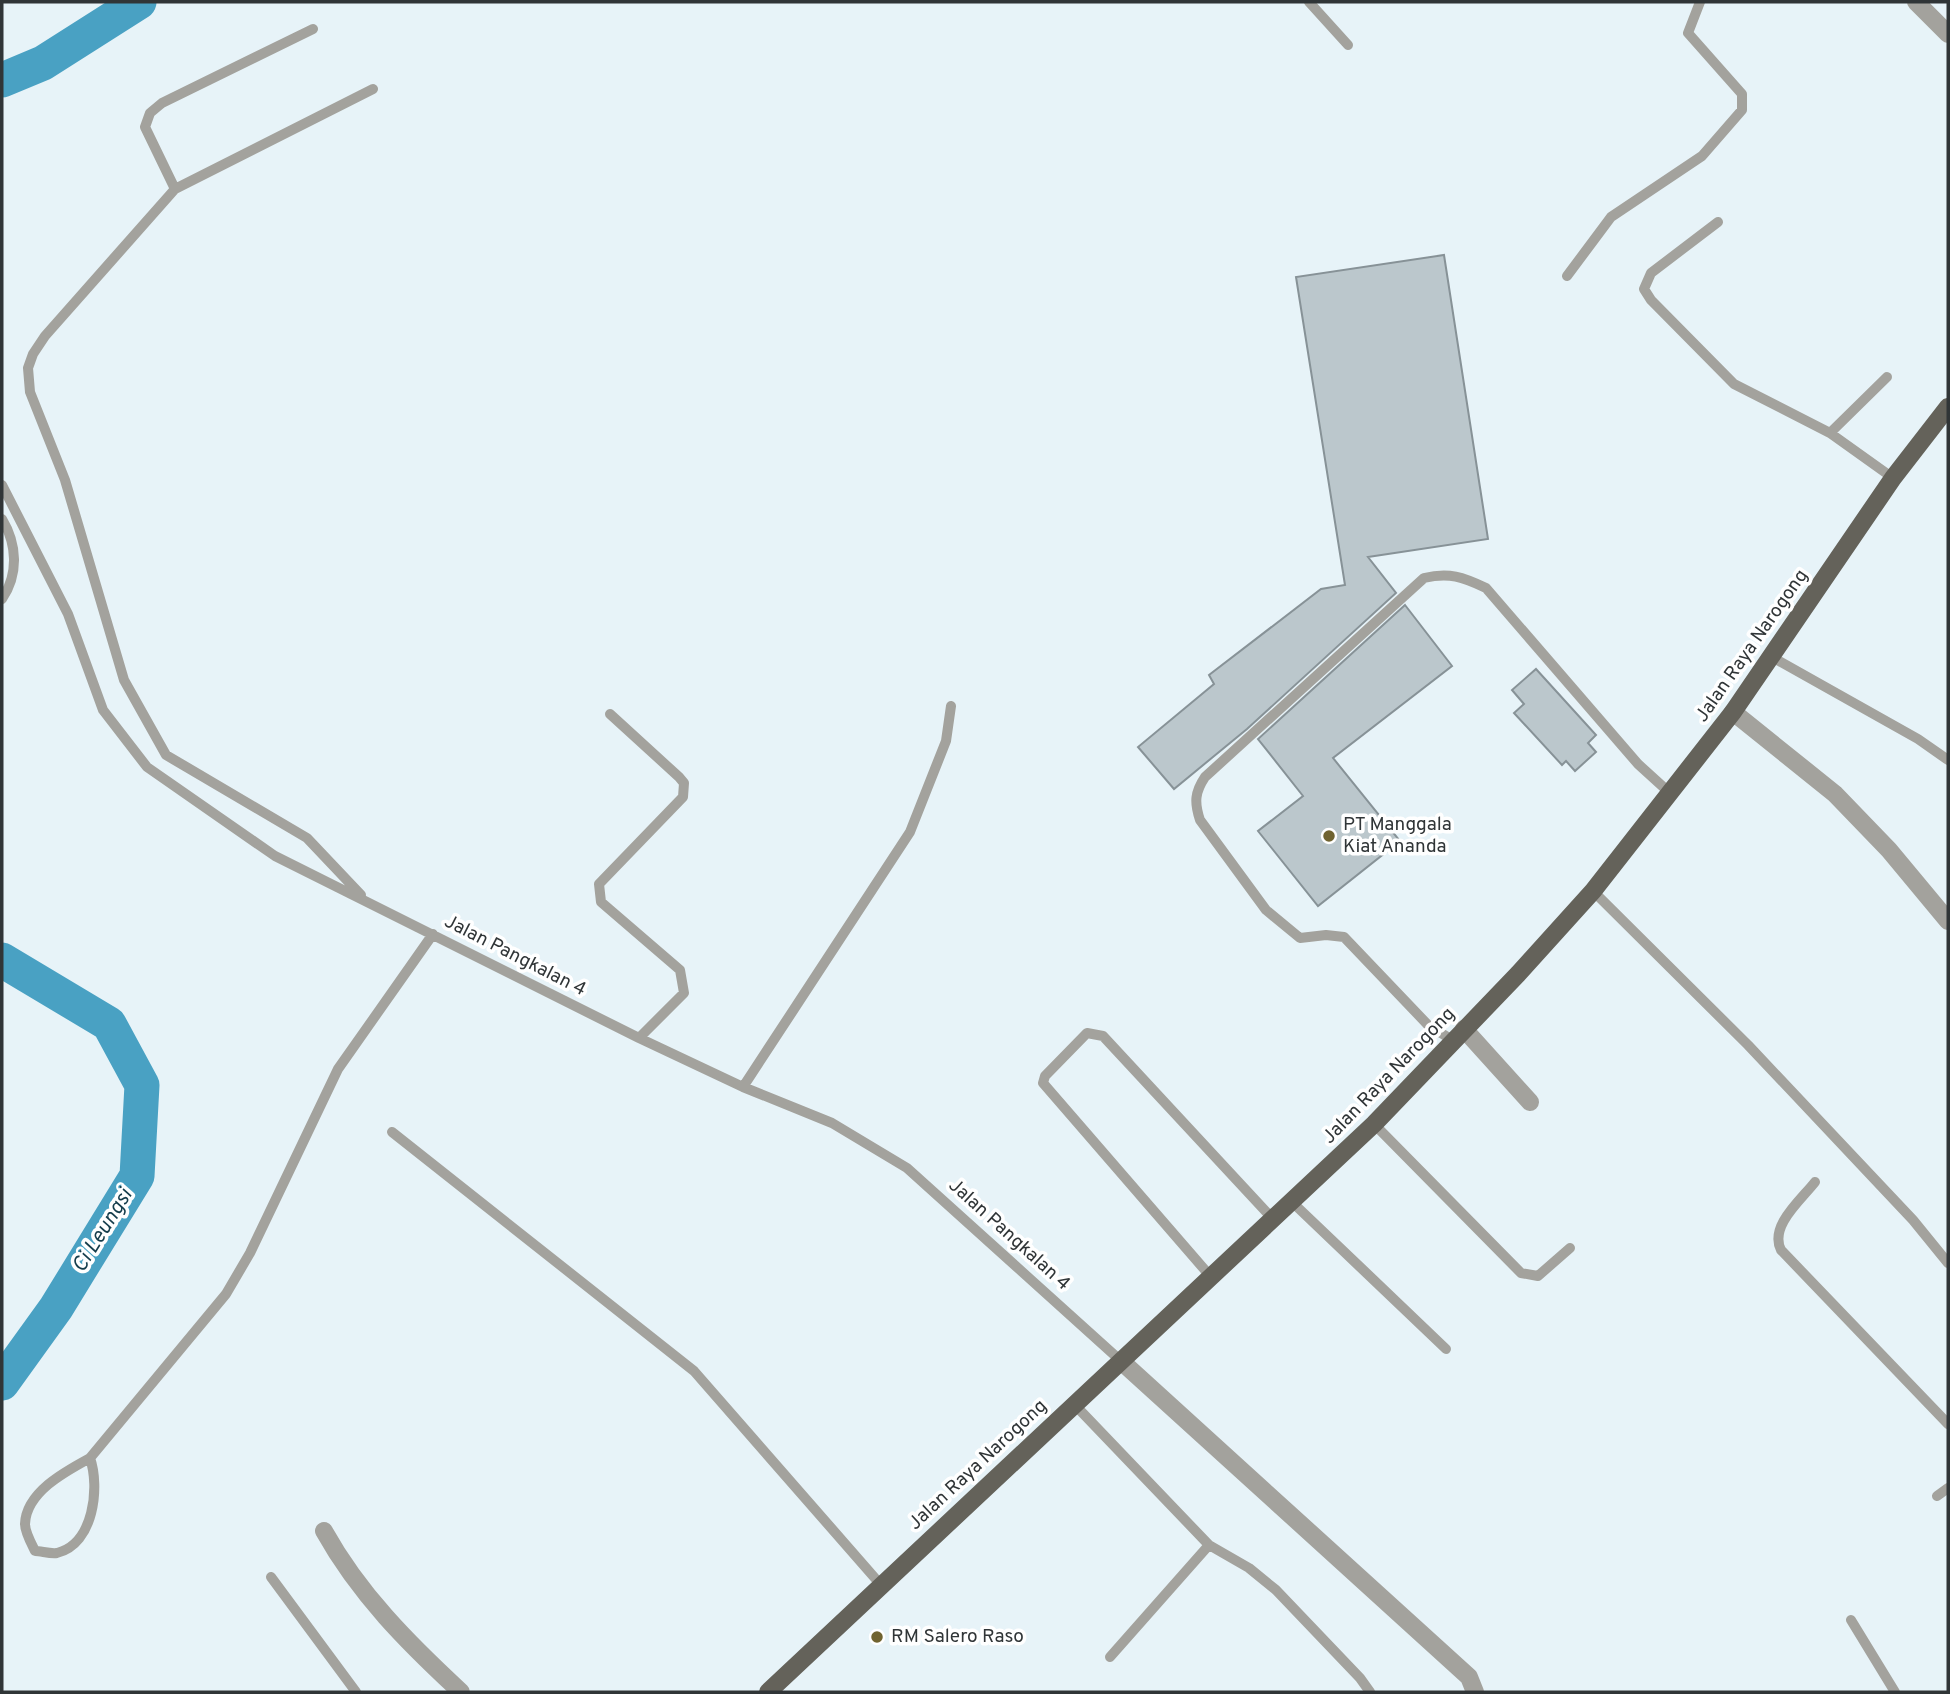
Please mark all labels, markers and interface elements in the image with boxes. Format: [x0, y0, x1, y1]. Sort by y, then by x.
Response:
street label: Jalan Raya Narogong [1690, 565, 1814, 727]
place label: PT Manggala Kiat Ananda [1343, 813, 1452, 859]
marker: PT Manggala Kiat Ananda [1321, 828, 1337, 844]
street label: Jalan Pangkalan 4 [440, 910, 590, 1002]
street label: Jalan Raya Narogong [1317, 1003, 1461, 1149]
street label: Jalan Pangkalan 4 [943, 1174, 1075, 1296]
water label: Ci Leungsi [67, 1182, 140, 1278]
street label: Jalan Raya Narogong [904, 1394, 1052, 1536]
place label: RM Salero Raso [891, 1625, 1024, 1649]
marker: RM Salero Raso [869, 1629, 885, 1645]

